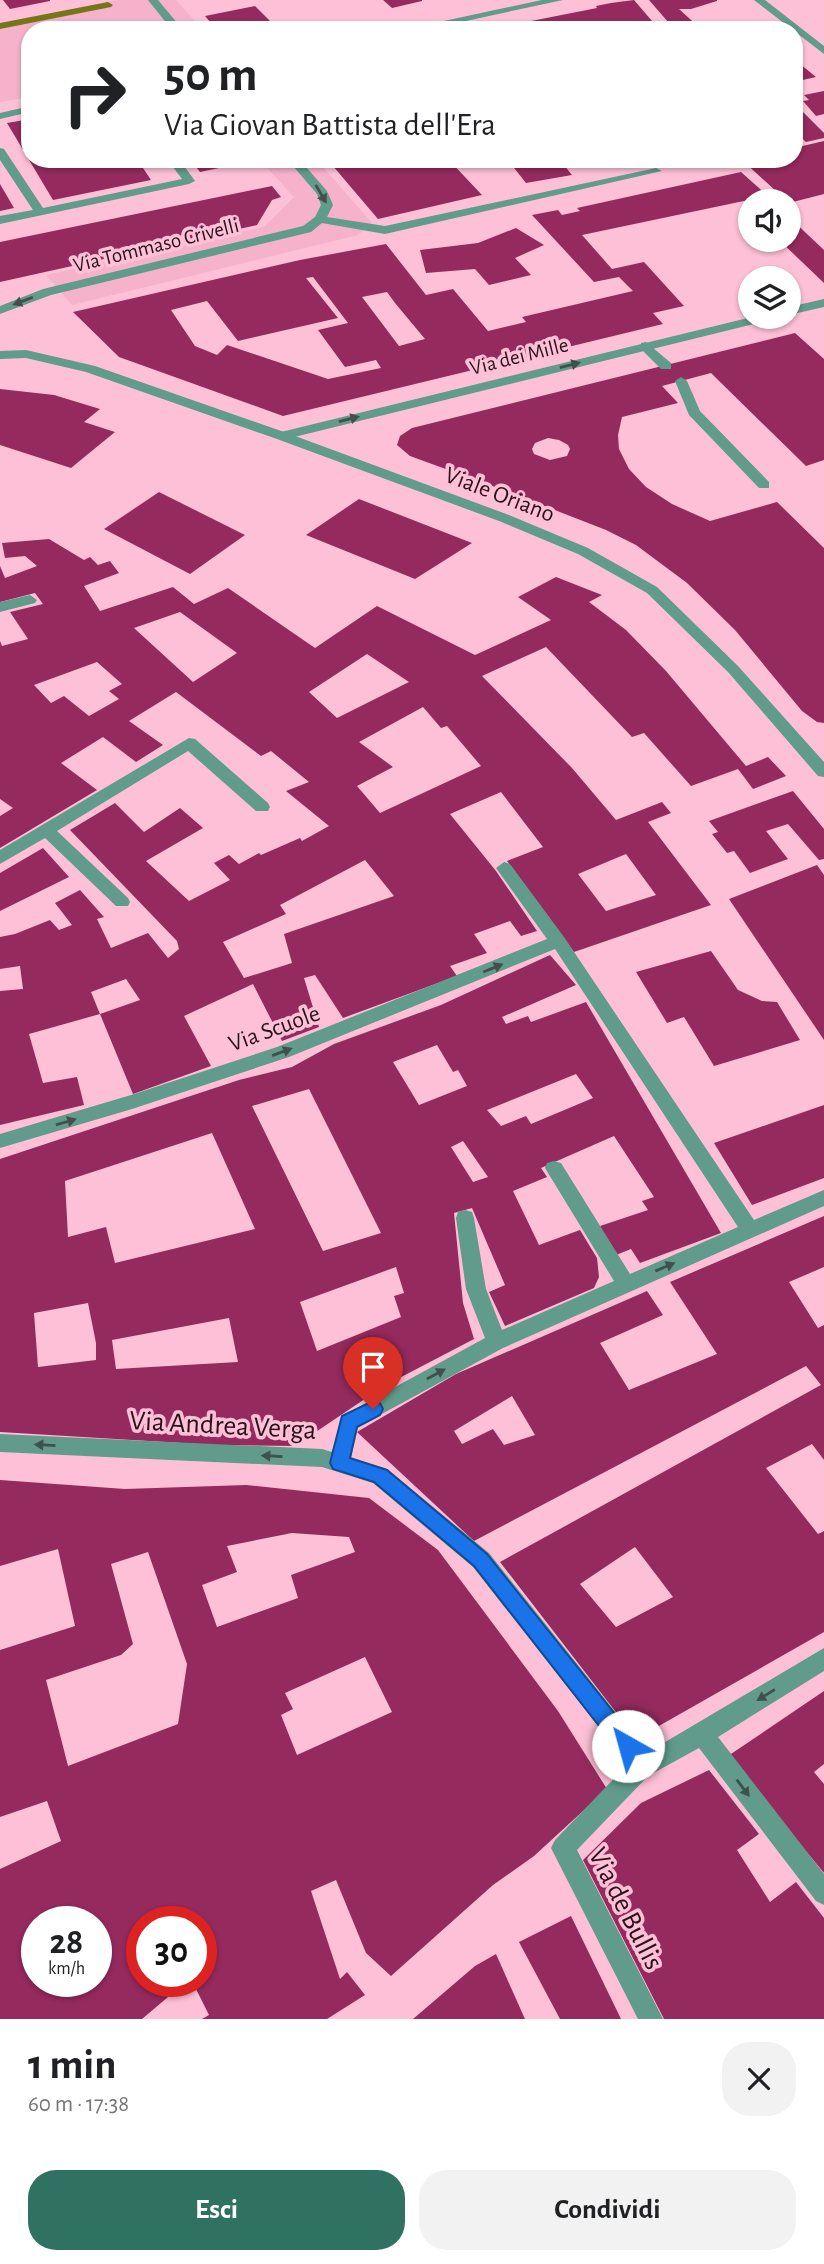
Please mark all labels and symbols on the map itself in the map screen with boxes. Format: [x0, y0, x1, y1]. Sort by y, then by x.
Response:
one-way arrow [314, 184, 327, 204]
street label: Via Tommaso Crivelli [71, 215, 241, 276]
one-way arrow [13, 295, 34, 306]
street label: Via dei Mille [468, 334, 571, 379]
one-way arrow [559, 359, 581, 370]
one-way arrow [338, 413, 360, 424]
street label: Viale Oriano [442, 463, 558, 527]
one-way arrow [483, 962, 504, 973]
street label: Via Scuole [225, 1001, 323, 1057]
one-way arrow [272, 1047, 293, 1058]
one-way arrow [55, 1116, 76, 1126]
one-way arrow [654, 1262, 675, 1273]
pin [343, 1337, 403, 1409]
one-way arrow [427, 1368, 446, 1380]
street label: Via Andrea Verga [129, 1407, 317, 1445]
one-way arrow [34, 1439, 56, 1450]
one-way arrow [261, 1450, 283, 1461]
one-way arrow [756, 1688, 775, 1701]
position arrow [591, 1709, 665, 1783]
one-way arrow [736, 1779, 750, 1797]
street label: Via de Bullis [583, 1844, 668, 1974]
speed limit sign: 30 [126, 1906, 217, 1997]

